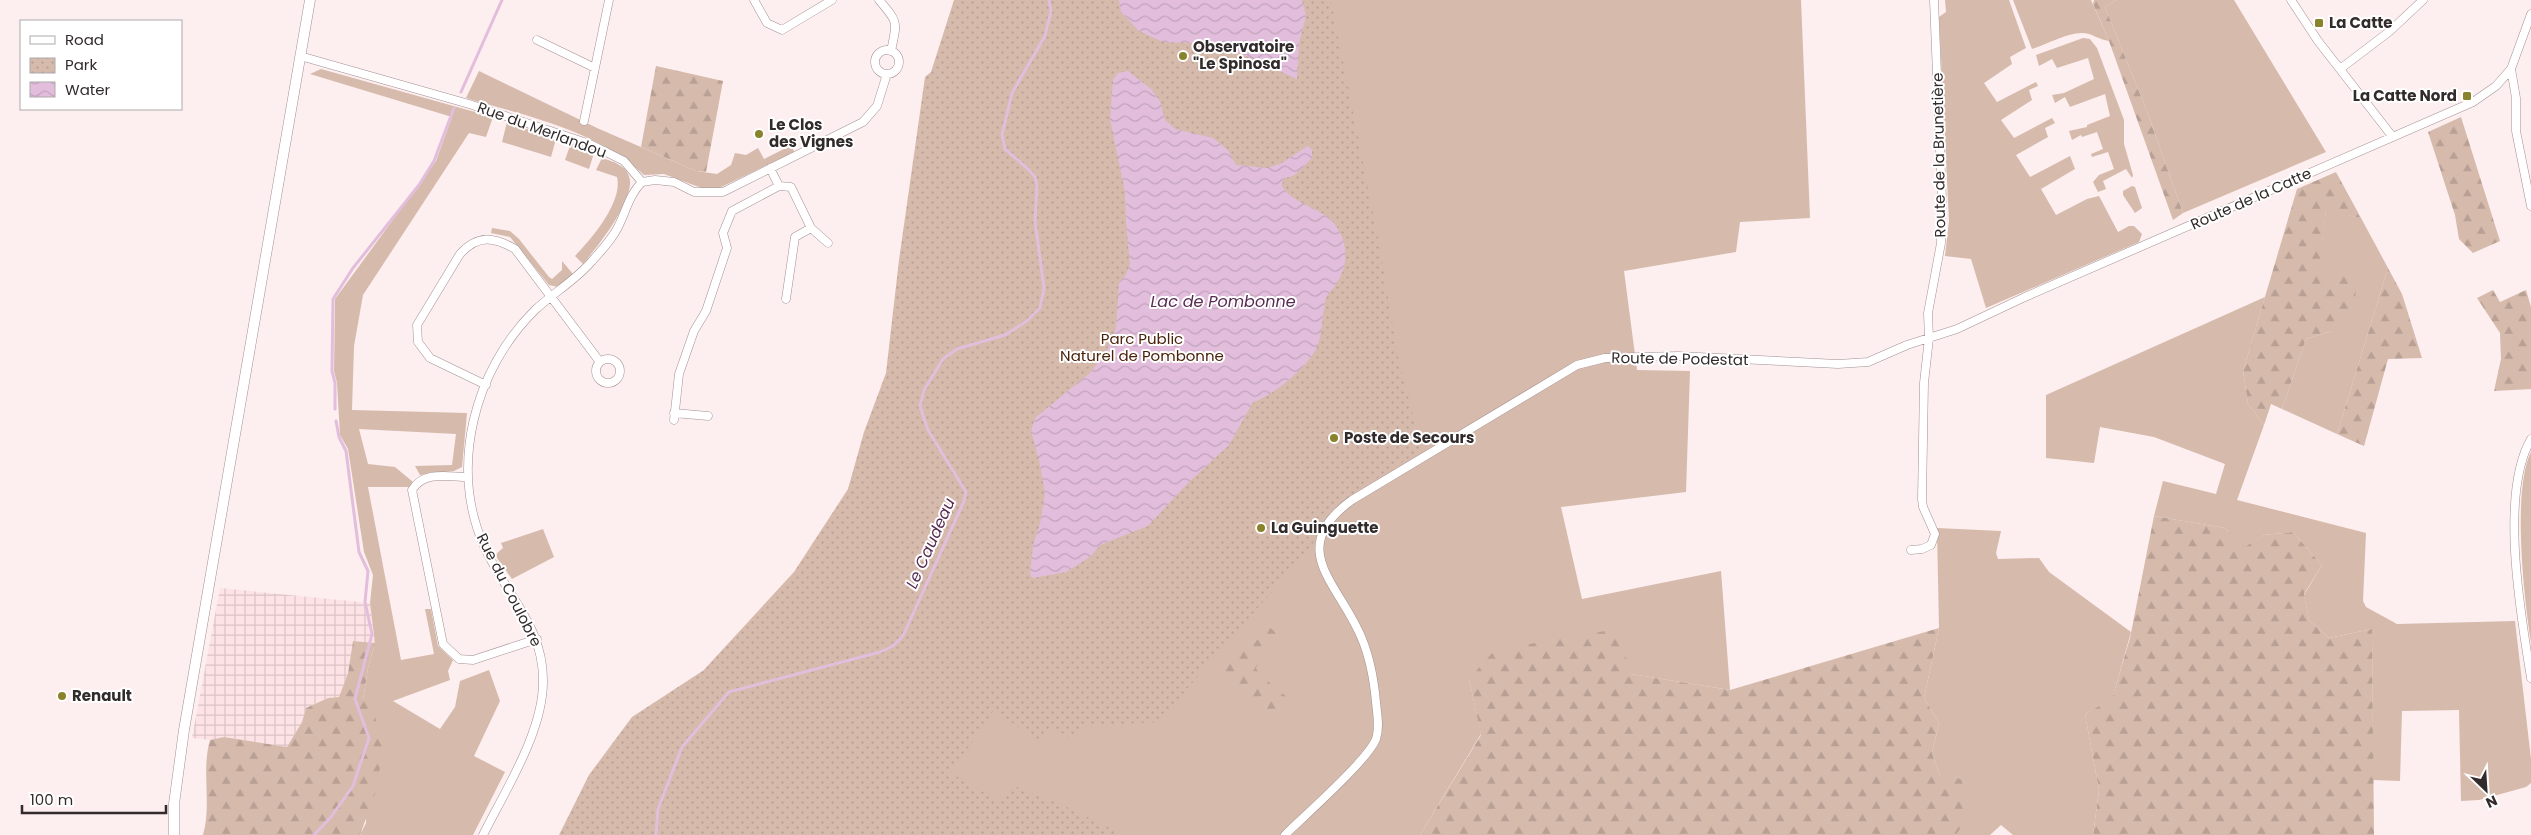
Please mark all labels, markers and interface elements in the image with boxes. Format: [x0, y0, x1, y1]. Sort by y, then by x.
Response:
place label: La Catte [2329, 12, 2393, 33]
marker: La Catte [2313, 17, 2325, 29]
legend [20, 20, 182, 110]
text: Road [65, 29, 104, 50]
place label: Observatoire "Le Spinosa" [1193, 36, 1294, 74]
marker: Observatoire "Le Spinosa" [1177, 50, 1189, 62]
text: Park [65, 54, 97, 75]
street label: Route de la Brunetière [1927, 72, 1950, 238]
text: Water [65, 79, 111, 100]
place label: La Catte Nord [2353, 85, 2457, 106]
marker: La Catte Nord [2461, 90, 2473, 102]
street label: Rue du Merlandou [475, 96, 610, 163]
place label: Le Clos des Vignes [769, 114, 853, 152]
marker: Le Clos des Vignes [753, 128, 765, 140]
street label: Route de la Catte [2187, 162, 2315, 235]
water label: Lac de Pombonne [1150, 290, 1296, 313]
park label: Parc Public Naturel de Pombonne [1060, 328, 1224, 366]
street label: Route de Podestat [1611, 347, 1749, 370]
place label: Poste de Secours [1344, 427, 1474, 448]
marker: Poste de Secours [1328, 432, 1340, 444]
water label: Le Caudeau [900, 494, 961, 592]
place label: La Guinguette [1271, 517, 1379, 538]
marker: La Guinguette [1255, 522, 1267, 534]
street label: Rue du Coulobre [472, 529, 547, 650]
place label: Renault [72, 685, 132, 706]
marker: Renault [56, 690, 68, 702]
north arrow [2461, 765, 2511, 815]
scale bar [22, 782, 166, 814]
text: 100 m [30, 789, 73, 810]
text: N [2482, 790, 2500, 813]

